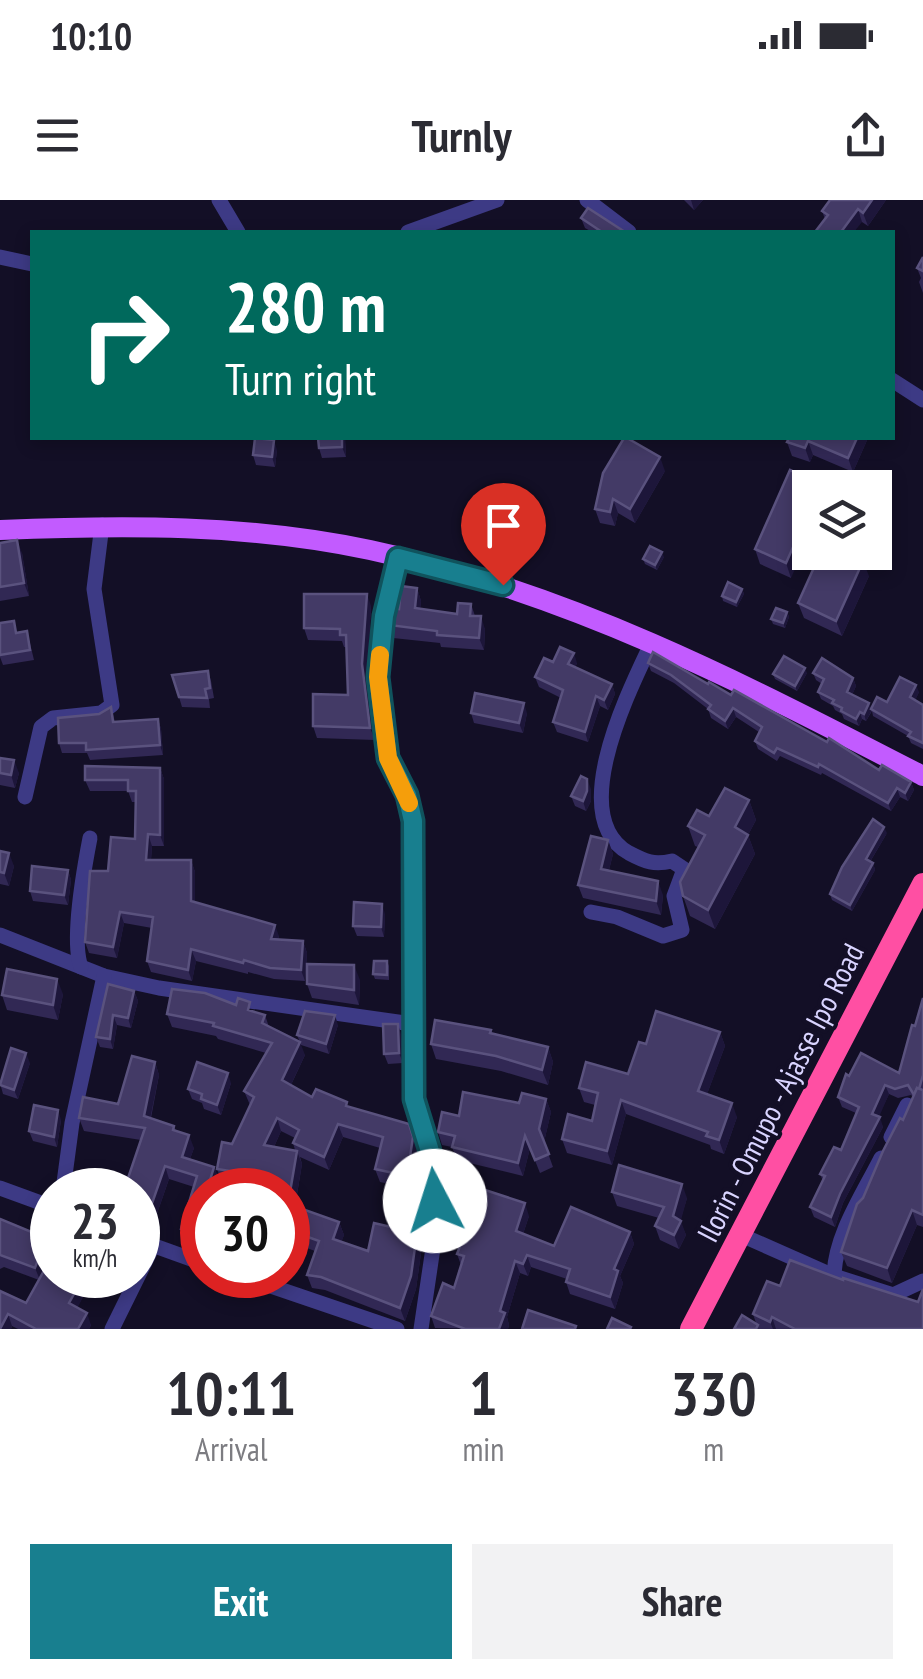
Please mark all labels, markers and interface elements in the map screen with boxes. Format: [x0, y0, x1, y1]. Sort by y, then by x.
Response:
text: 10:10 [50, 11, 132, 60]
text: Turnly [412, 106, 511, 164]
icon: menu [30, 108, 85, 163]
icon: share [838, 108, 893, 163]
text: 280 m [225, 261, 386, 351]
icon: right [60, 270, 190, 400]
text: Turn right [225, 349, 376, 407]
map controls [792, 470, 892, 570]
button: layers [792, 470, 892, 570]
pin [461, 483, 546, 586]
icon: arrive [476, 498, 531, 553]
street label: Ilorin - Omupo - Ajasse Ipo Road [687, 937, 872, 1248]
position arrow [383, 1149, 487, 1253]
speed limit sign: 30 [180, 1168, 310, 1298]
text: 23 [71, 1188, 119, 1253]
text: km/h [73, 1242, 117, 1274]
text: 10:11 [166, 1354, 296, 1432]
text: 1 [469, 1354, 498, 1432]
text: 330 [671, 1354, 757, 1432]
text: Arrival [195, 1428, 267, 1470]
text: min [462, 1428, 504, 1470]
text: m [703, 1428, 724, 1470]
button: Exit [30, 1544, 452, 1659]
button: Share [472, 1544, 893, 1659]

